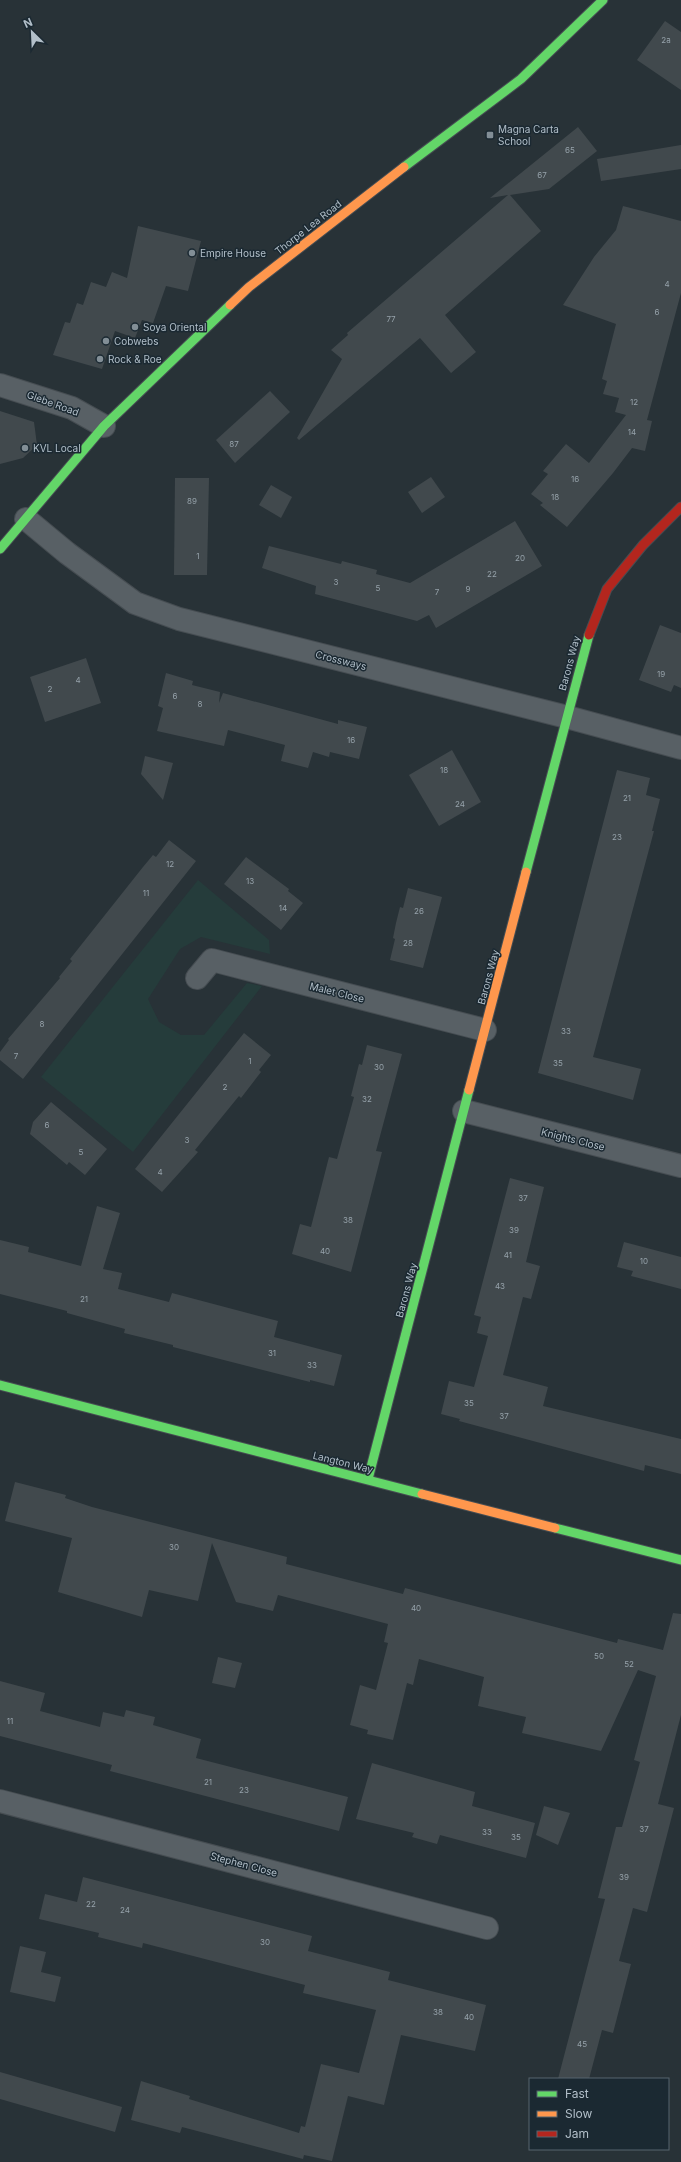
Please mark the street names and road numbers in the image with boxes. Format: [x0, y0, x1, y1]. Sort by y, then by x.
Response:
street label: Thorpe Lea Road [272, 197, 344, 257]
street label: Glebe Road [25, 388, 81, 418]
street label: Barons Way [556, 634, 582, 692]
street label: Crossways [314, 648, 368, 672]
street label: Barons Way [475, 948, 501, 1006]
street label: Malet Close [308, 979, 366, 1005]
street label: Knights Close [540, 1125, 606, 1153]
street label: Barons Way [393, 1261, 419, 1319]
street label: Langton Way [312, 1449, 375, 1475]
street label: Stephen Close [209, 1849, 279, 1879]

